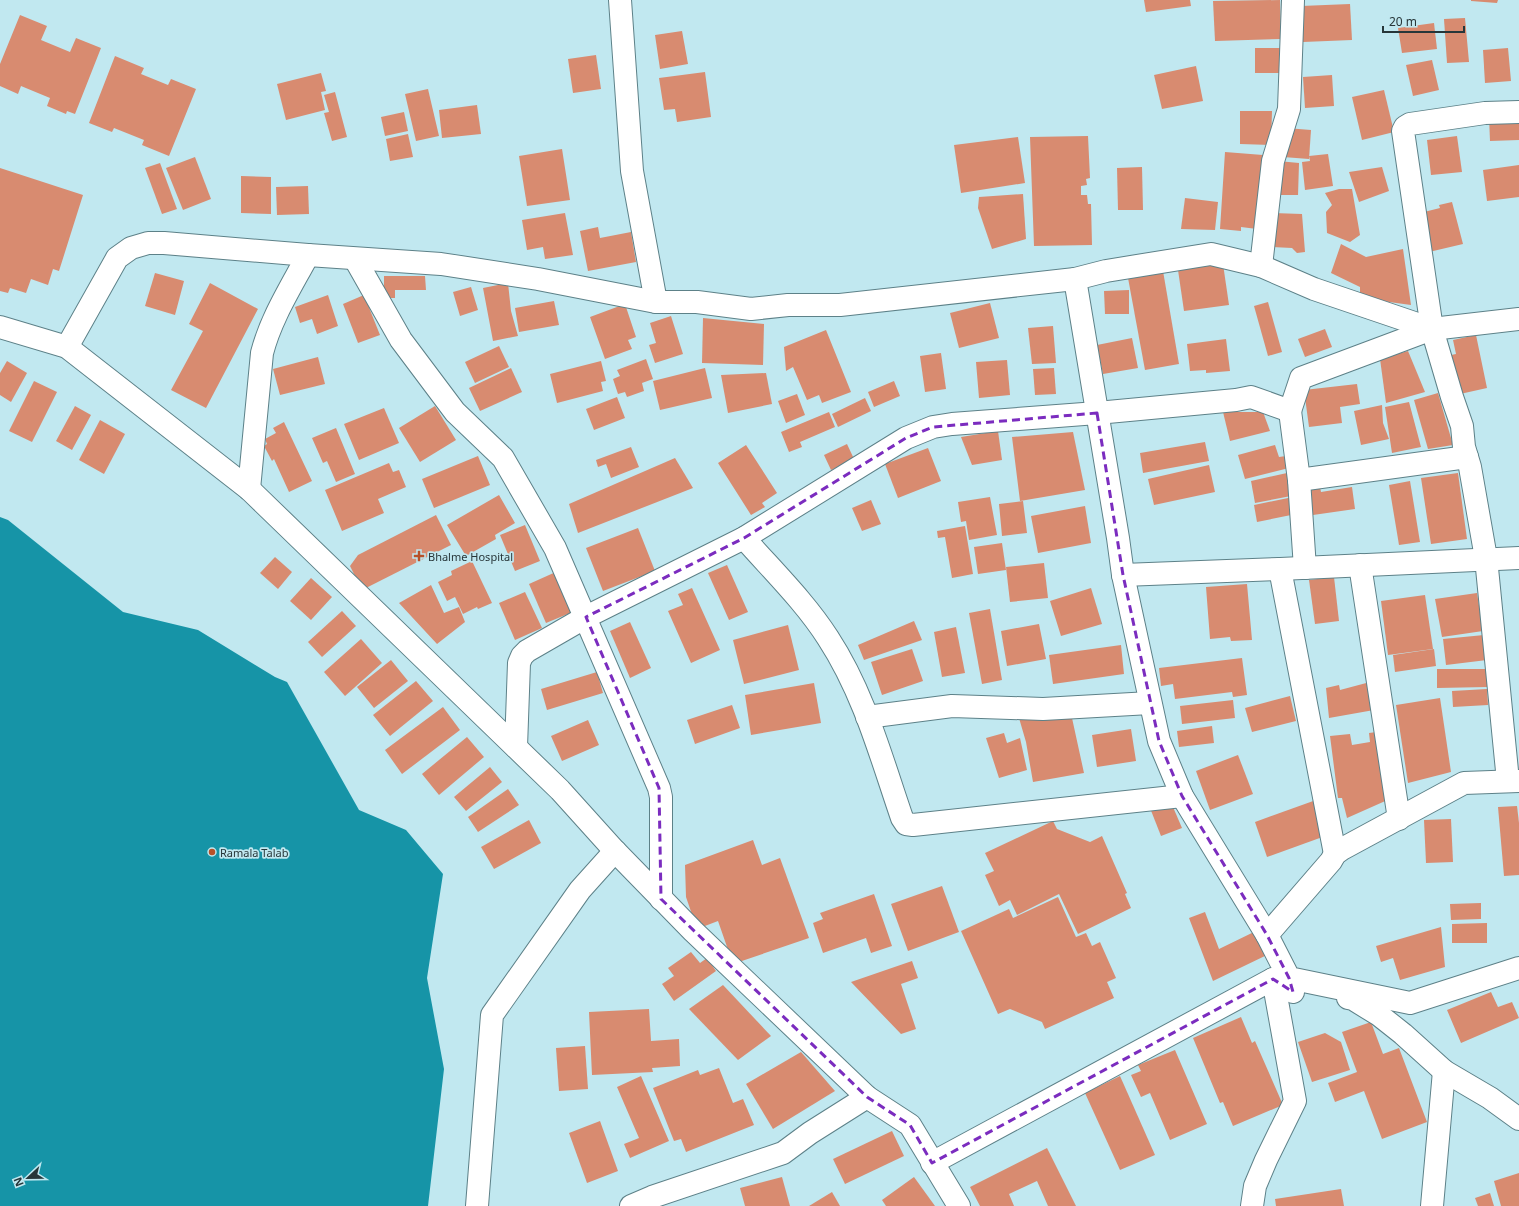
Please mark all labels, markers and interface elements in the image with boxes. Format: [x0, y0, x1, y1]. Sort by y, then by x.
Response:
scale bar [1383, 8, 1464, 34]
text: 20 m [1389, 13, 1417, 30]
place label: Bhalme Hospital [428, 549, 513, 564]
marker: Bhalme Hospital [413, 550, 425, 562]
place label: Ramala Talab [220, 845, 289, 860]
marker: Ramala Talab [207, 847, 217, 857]
north arrow [8, 1158, 48, 1198]
text: N [10, 1175, 27, 1189]

